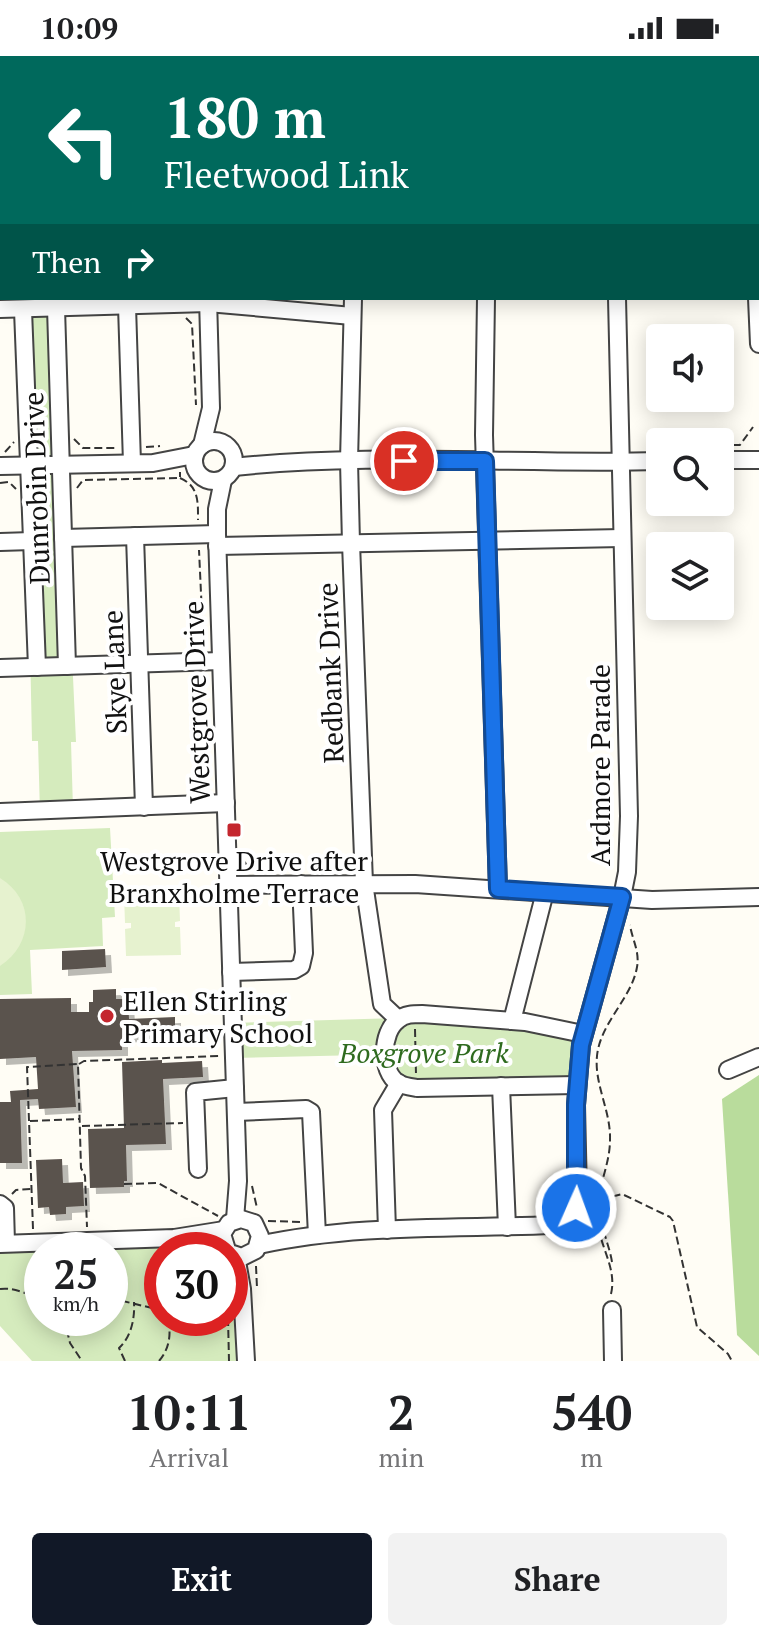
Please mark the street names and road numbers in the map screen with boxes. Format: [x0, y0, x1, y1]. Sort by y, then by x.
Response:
street label: Dunrobin Drive [14, 391, 58, 585]
street label: Redbank Drive [308, 582, 352, 764]
street label: Westgrove Drive [174, 600, 218, 804]
street label: Skye Lane [93, 609, 135, 735]
street label: Ardmore Parade [581, 664, 618, 866]

